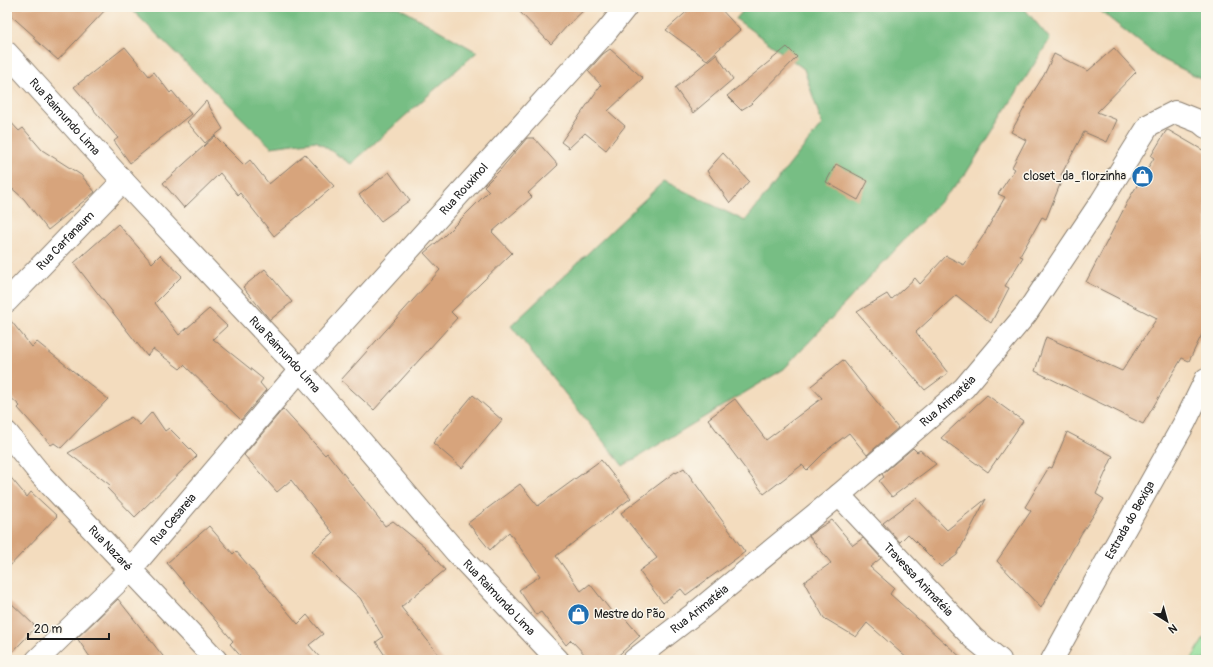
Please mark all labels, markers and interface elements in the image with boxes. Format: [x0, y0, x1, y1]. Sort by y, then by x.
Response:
street label: Rua Raimundo Lima [26, 75, 104, 159]
street label: Rua Rouxinol [436, 160, 491, 218]
shop icon: closet_da_florzinha [1129, 163, 1155, 189]
place label: closet_da_florzinha [1023, 169, 1126, 184]
street label: Rua Carfanaum [33, 208, 98, 273]
street label: Rua Raimundo Lima [246, 313, 324, 396]
street label: Rua Arimatéia [917, 372, 979, 430]
street label: Estrada do Bexiga [1102, 478, 1158, 562]
street label: Rua Cesareia [147, 490, 200, 548]
street label: Rua Nazaré [85, 522, 136, 574]
street label: Travessa Arimatéia [880, 540, 957, 620]
street label: Rua Raimundo Lima [460, 556, 539, 639]
street label: Rua Arimatéia [667, 581, 732, 637]
shop icon: Mestre do Pão [565, 601, 591, 627]
north arrow [1147, 601, 1187, 641]
place label: Mestre do Pão [594, 607, 666, 622]
scale bar [28, 615, 109, 641]
text: N [1165, 621, 1180, 636]
text: 20 m [34, 622, 63, 637]

